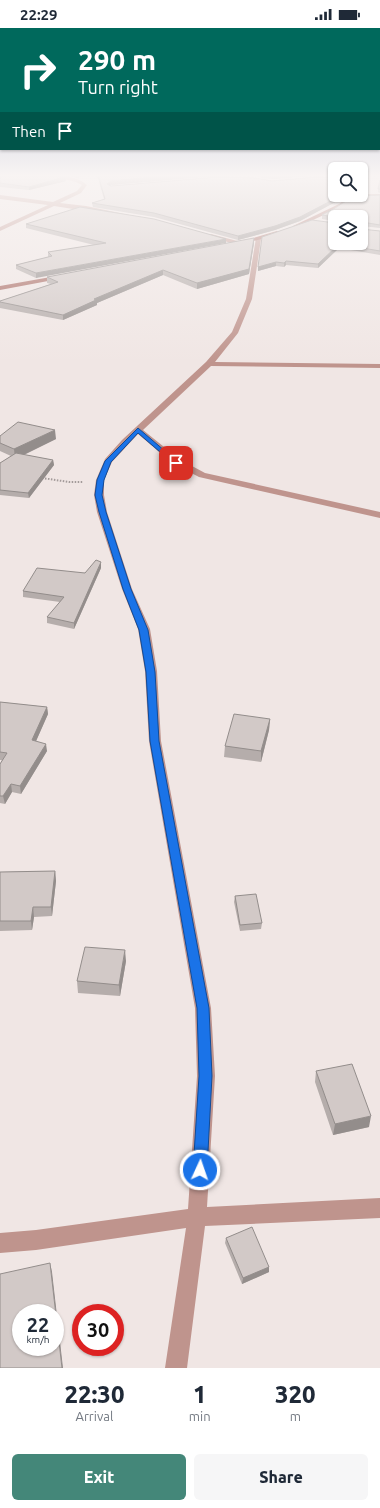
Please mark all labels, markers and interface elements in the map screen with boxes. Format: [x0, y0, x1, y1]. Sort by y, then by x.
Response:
text: 22:29 [20, 6, 58, 23]
icon: right [12, 44, 64, 96]
text: 290 m [78, 44, 156, 75]
text: Turn right [78, 77, 158, 97]
icon: arrive [54, 120, 76, 142]
text: Then [12, 123, 46, 140]
map controls [328, 162, 368, 250]
button: search [328, 162, 368, 202]
button: layers [328, 210, 368, 250]
pin [159, 446, 193, 480]
icon: arrive [165, 452, 187, 474]
position arrow [179, 1149, 221, 1191]
speed limit sign: 30 [72, 1304, 124, 1356]
text: 22 [27, 1313, 49, 1336]
text: km/h [26, 1334, 50, 1345]
text: 22:30 [64, 1381, 124, 1408]
text: 1 [193, 1381, 206, 1408]
text: 320 [275, 1381, 316, 1408]
text: Arrival [75, 1409, 113, 1423]
text: min [189, 1409, 211, 1423]
text: m [290, 1409, 301, 1423]
button: Exit [12, 1454, 186, 1500]
button: Share [194, 1454, 368, 1500]

